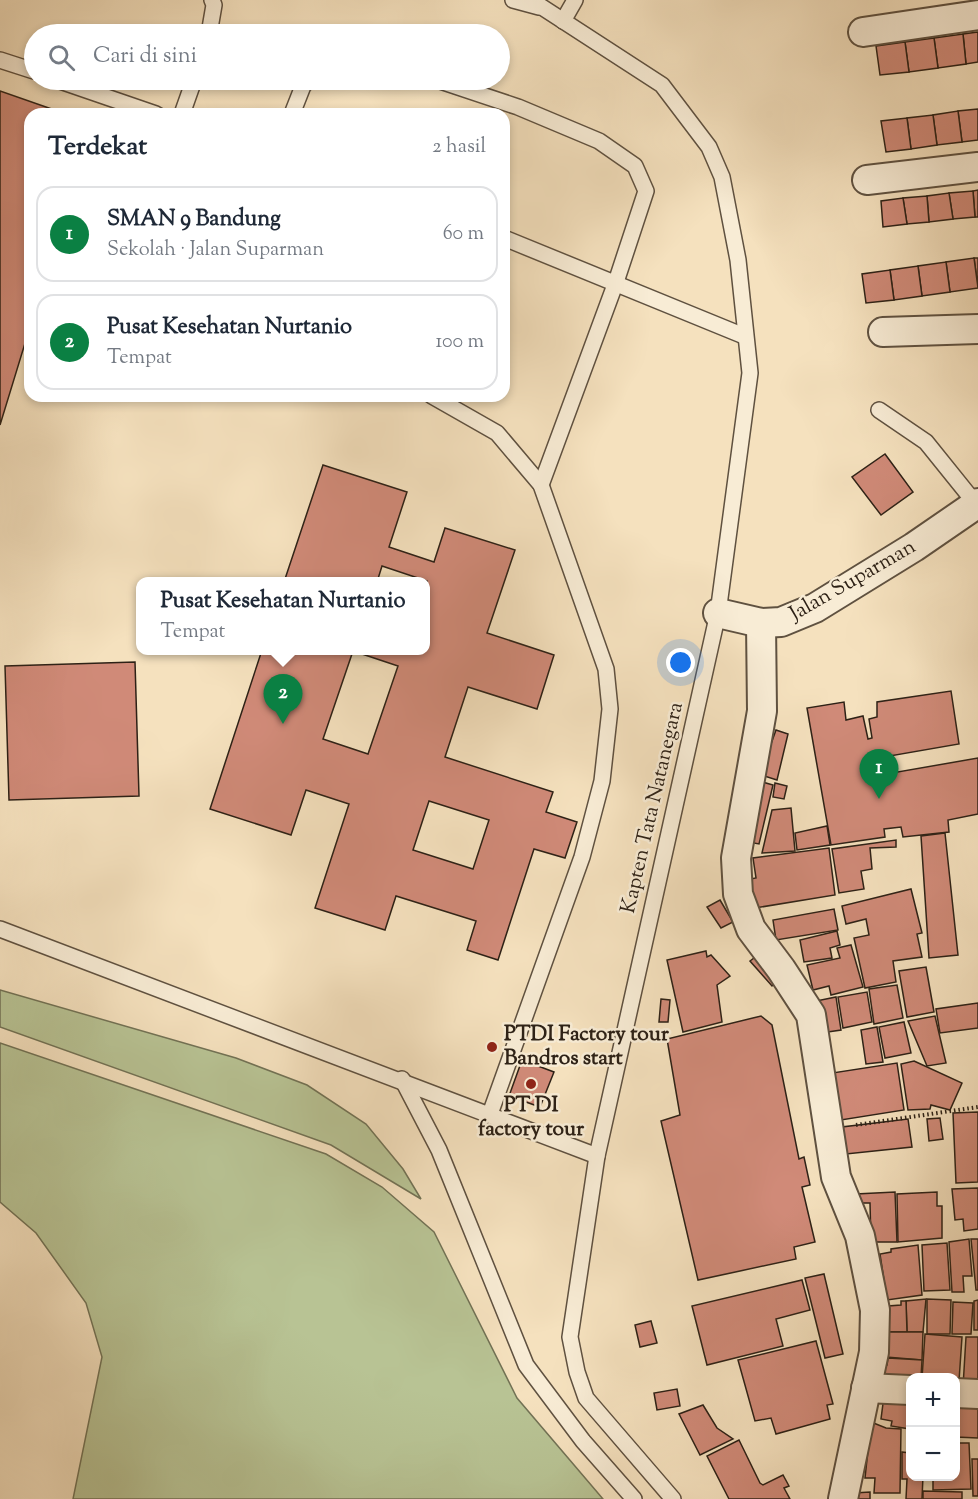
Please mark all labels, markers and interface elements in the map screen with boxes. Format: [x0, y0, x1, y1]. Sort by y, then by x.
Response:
search box [24, 24, 510, 90]
icon: search [45, 41, 78, 74]
text: Cari di sini [93, 41, 197, 73]
text: Terdekat [48, 129, 147, 166]
text: 2 hasil [432, 133, 486, 162]
text: SMAN 9 Bandung [107, 204, 281, 236]
text: 1 [66, 220, 73, 249]
text: 60 m [443, 220, 484, 249]
text: Sekolah · Jalan Suparman [107, 236, 324, 265]
text: Pusat Kesehatan Nurtanio [107, 312, 352, 344]
text: 2 [65, 328, 74, 357]
text: 100 m [435, 328, 484, 357]
text: Tempat [107, 344, 172, 373]
street label: Jalan Suparman [783, 533, 922, 630]
popup [136, 577, 430, 655]
text: Pusat Kesehatan Nurtanio [161, 586, 405, 618]
text: Tempat [161, 618, 225, 647]
your location [666, 648, 695, 677]
pin: 2 [264, 674, 302, 724]
street label: Kapten Tata Natanegara [614, 699, 692, 917]
pin: 1 [860, 750, 898, 799]
place label: PTDI Factory tour Bandros start [504, 1020, 669, 1074]
marker: PTDI Factory tour Bandros start [485, 1040, 499, 1054]
marker: PT DI factory tour [524, 1077, 538, 1091]
place label: PT DI factory tour [478, 1091, 584, 1145]
map controls [906, 1373, 960, 1481]
button: + [906, 1373, 960, 1427]
button: − [906, 1427, 960, 1481]

